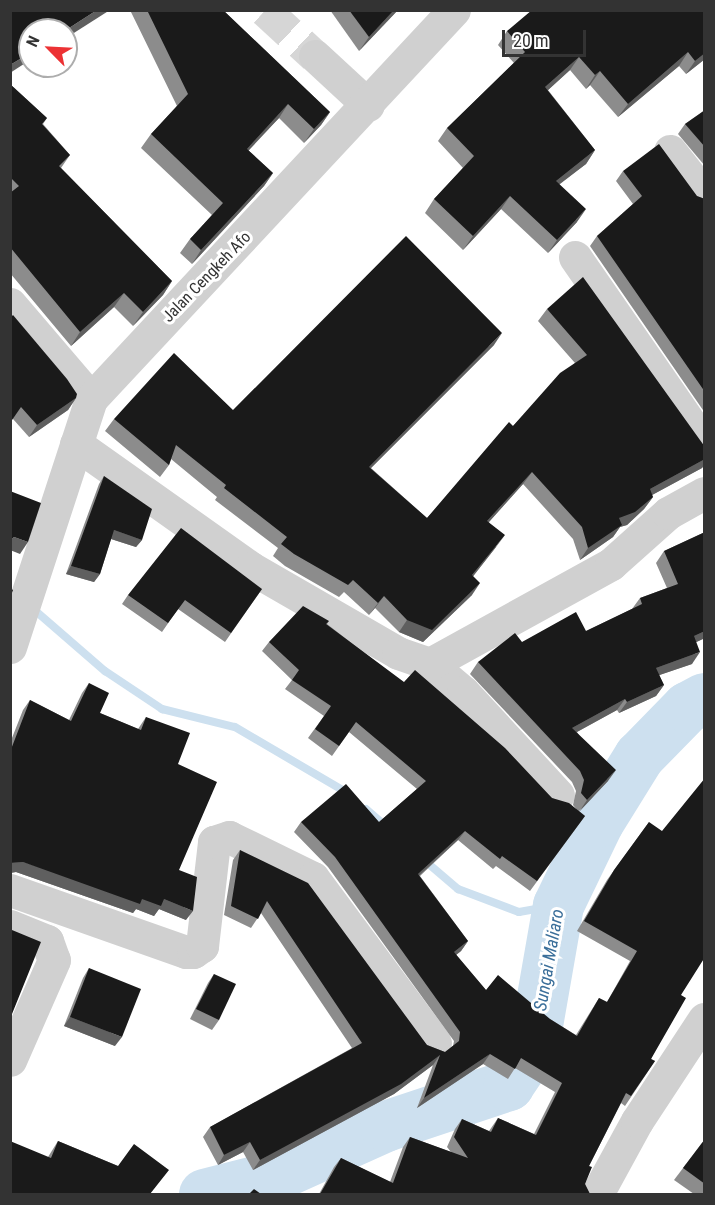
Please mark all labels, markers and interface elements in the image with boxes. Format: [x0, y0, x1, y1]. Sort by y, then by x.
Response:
north arrow [18, 18, 78, 78]
scale bar [505, 18, 589, 56]
text: 20 m [513, 30, 548, 51]
text: N [22, 33, 44, 50]
street label: Jalan Cengkeh Afo [159, 228, 255, 326]
water label: Sungai Maliaro [529, 907, 569, 1013]

